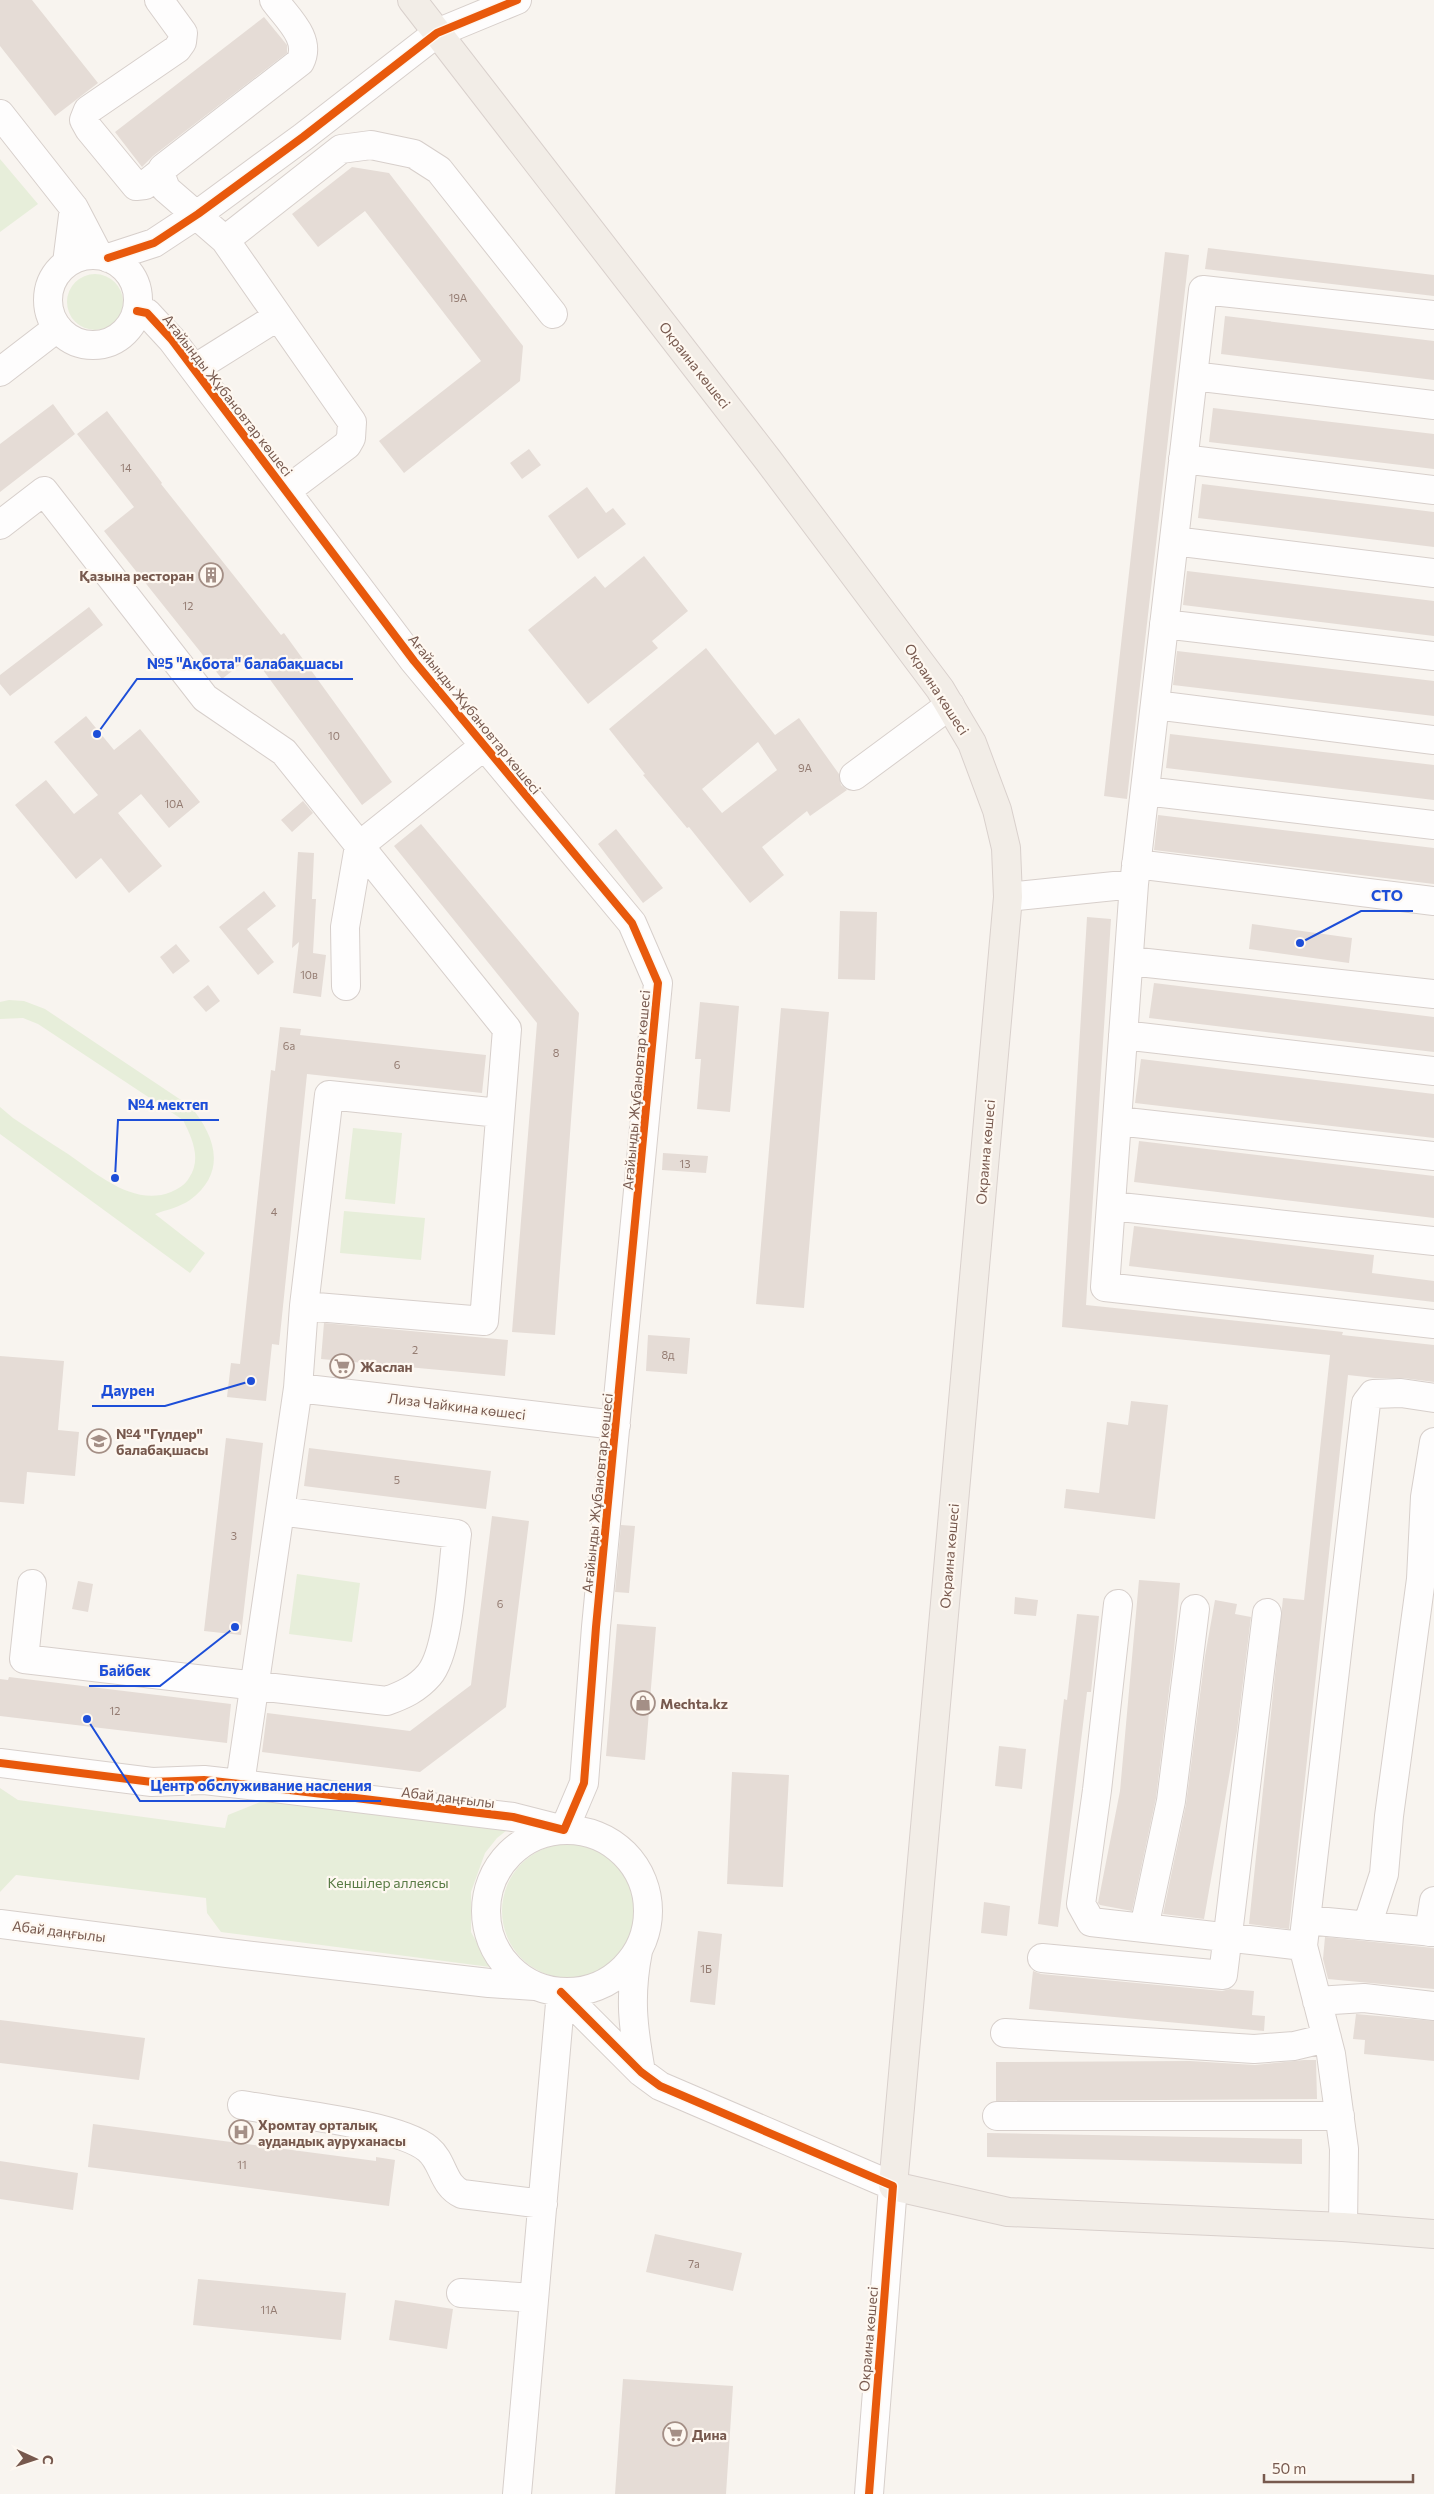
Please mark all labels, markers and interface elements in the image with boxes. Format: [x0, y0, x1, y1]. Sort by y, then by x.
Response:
house number: 19А [449, 291, 468, 304]
street label: Ағайынды Жұбановтар көшесі [160, 311, 296, 479]
street label: Окраина көшесі [656, 318, 734, 412]
house number: 14 [120, 461, 132, 474]
building icon: Қазына ресторан [198, 562, 224, 588]
place label: Қазына ресторан [79, 567, 194, 584]
house number: 12 [183, 599, 193, 612]
street label: Ағайынды Жұбановтар көшесі [405, 631, 545, 797]
street label: Окраина көшесі [901, 640, 973, 738]
callout: №5 "Ақбота" балабақшасы [137, 649, 353, 679]
text: №5 "Ақбота" балабақшасы [147, 654, 343, 672]
house number: 10 [328, 729, 340, 742]
house number: 9А [798, 761, 812, 774]
house number: 10А [164, 797, 184, 810]
callout: СТО [1361, 881, 1413, 911]
text: СТО [1371, 886, 1403, 904]
house number: 10в [300, 968, 318, 981]
street label: Ағайынды Жұбановтар көшесі [619, 989, 653, 1191]
house number: 6а [283, 1039, 295, 1052]
house number: 8 [553, 1046, 560, 1059]
house number: 6 [394, 1058, 401, 1071]
callout: №4 мектеп [118, 1090, 219, 1120]
text: №4 мектеп [127, 1095, 209, 1113]
street label: Окраина көшесі [972, 1099, 998, 1205]
house number: 13 [680, 1157, 690, 1170]
house number: 4 [271, 1205, 278, 1218]
house number: 2 [412, 1343, 418, 1356]
house number: 8д [661, 1348, 675, 1361]
supermarket icon: Жаслан [329, 1353, 355, 1379]
place label: Жаслан [360, 1358, 413, 1375]
callout: Даурен [92, 1376, 165, 1406]
text: Даурен [101, 1381, 155, 1399]
street label: Лиза Чайкина көшесі [387, 1389, 527, 1423]
street label: Ағайынды Жұбановтар көшесі [578, 1392, 616, 1594]
place label: №4 "Гүлдер" балабақшасы [116, 1425, 208, 1458]
school or university icon: №4 "Гүлдер" балабақшасы [86, 1428, 112, 1454]
house number: 5 [394, 1473, 400, 1486]
street label: Окраина көшесі [936, 1503, 962, 1609]
house number: 3 [231, 1529, 237, 1542]
house number: 6 [497, 1597, 504, 1610]
callout: Байбек [89, 1656, 160, 1686]
text: Байбек [99, 1661, 151, 1679]
shop icon: Mechta.kz [630, 1690, 656, 1716]
place label: Mechta.kz [660, 1695, 728, 1712]
house number: 12 [110, 1704, 120, 1717]
callout: Центр обслуживание насления [140, 1771, 381, 1801]
text: Центр обслуживание насления [150, 1776, 372, 1794]
street label: Абай даңғылы [400, 1783, 496, 1811]
park label: Кеншілер аллеясы [327, 1874, 449, 1891]
street label: Абай даңғылы [11, 1917, 107, 1945]
house number: 1Б [700, 1962, 712, 1975]
place label: Хромтау орталық аудандық ауруханасы [258, 2116, 406, 2149]
hospital icon: Хромтау орталық аудандық ауруханасы [228, 2119, 254, 2145]
house number: 11 [237, 2158, 247, 2171]
house number: 7а [688, 2257, 700, 2270]
street label: Окраина көшесі [855, 2286, 881, 2392]
house number: 11А [261, 2303, 278, 2316]
supermarket icon: Дина [662, 2421, 688, 2447]
place label: Дина [692, 2426, 727, 2443]
north arrow [10, 2434, 60, 2484]
scale bar [1264, 2452, 1413, 2484]
text: С [40, 2454, 57, 2465]
text: 50 m [1272, 2459, 1306, 2477]

